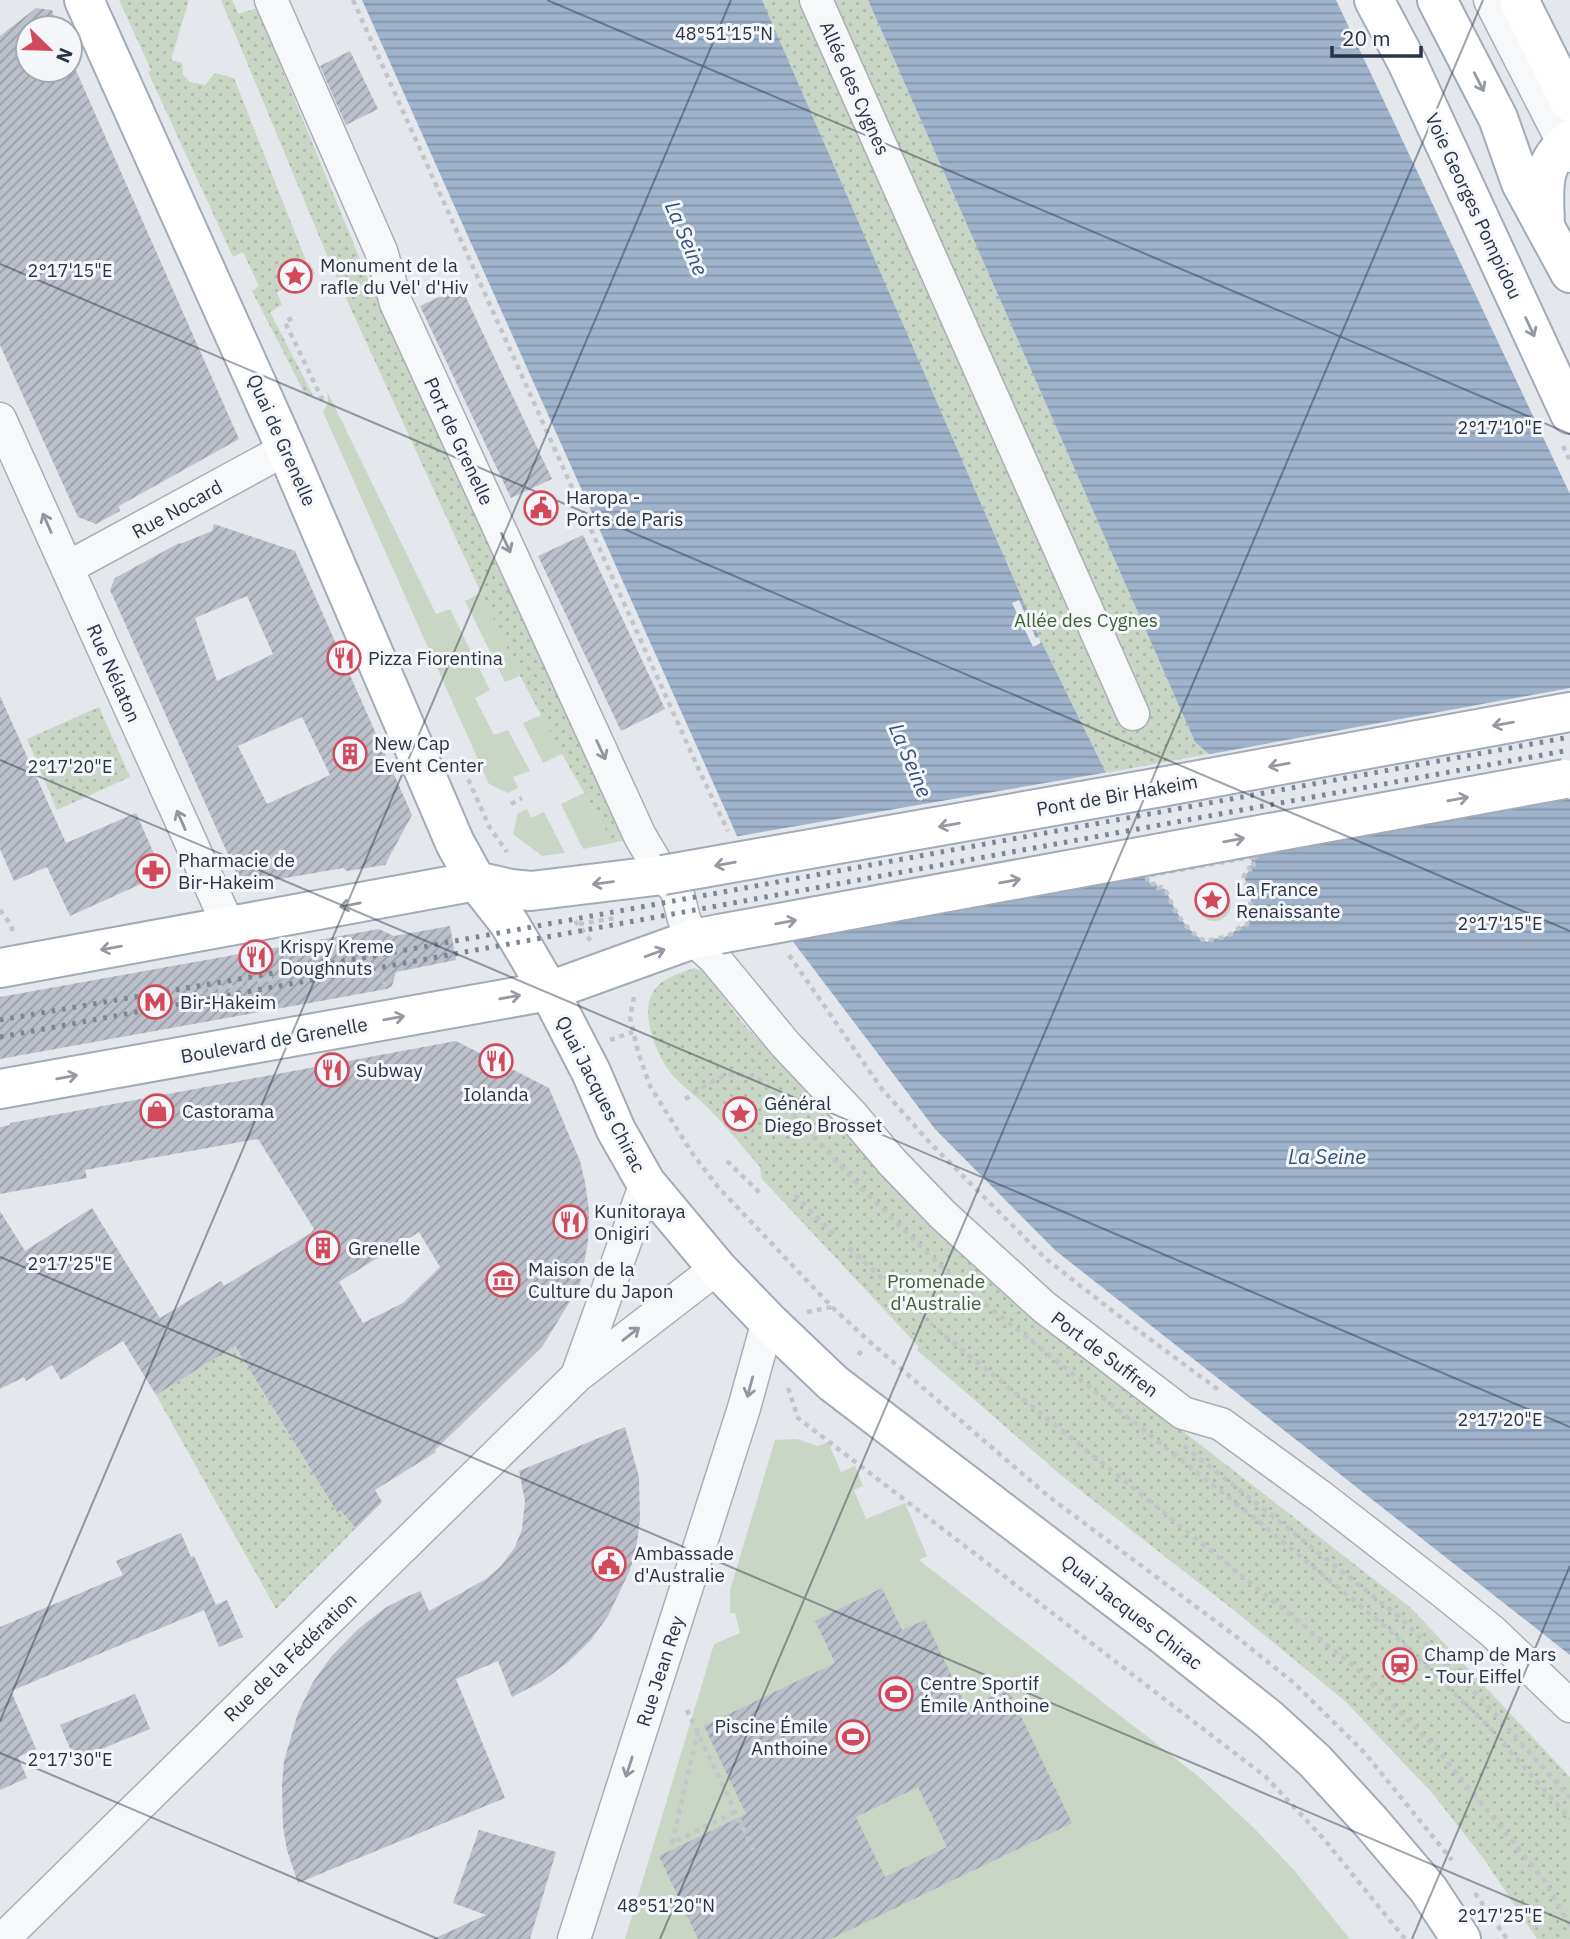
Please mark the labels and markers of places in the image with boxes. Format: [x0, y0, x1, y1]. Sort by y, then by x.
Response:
place label: Monument de la rafle du Vel' d'Hiv [320, 253, 468, 299]
place icon: Monument de la rafle du Vel' d'Hiv [276, 257, 314, 295]
place label: Haropa - Ports de Paris [566, 485, 684, 531]
public building icon: Haropa - Ports de Paris [522, 489, 560, 527]
restaurant icon: Pizza Fiorentina [325, 639, 363, 677]
place label: Pizza Fiorentina [368, 646, 503, 670]
place label: New Cap Event Center [374, 731, 484, 777]
building icon: New Cap Event Center [331, 735, 369, 773]
place label: Pharmacie de Bir-Hakeim [178, 848, 295, 894]
pharmacy icon: Pharmacie de Bir-Hakeim [134, 852, 172, 890]
place label: La France Renaissante [1236, 877, 1340, 923]
place icon: La France Renaissante [1193, 881, 1231, 919]
place label: Krispy Kreme Doughnuts [280, 934, 394, 980]
restaurant icon: Krispy Kreme Doughnuts [237, 938, 275, 976]
metro station icon: Bir-Hakeim [136, 983, 174, 1021]
place label: Bir-Hakeim [180, 990, 276, 1014]
restaurant icon: Iolanda [477, 1042, 515, 1080]
restaurant icon: Subway [313, 1051, 351, 1089]
place label: Subway [356, 1058, 423, 1082]
place label: Iolanda [463, 1082, 529, 1106]
place label: Général Diego Brosset [764, 1091, 882, 1137]
shop icon: Castorama [138, 1092, 176, 1130]
place icon: Général Diego Brosset [721, 1095, 759, 1133]
place label: Castorama [182, 1099, 274, 1123]
place label: Kunitoraya Onigiri [594, 1199, 686, 1245]
restaurant icon: Kunitoraya Onigiri [551, 1203, 589, 1241]
building icon: Grenelle [304, 1229, 342, 1267]
place label: Grenelle [348, 1236, 420, 1260]
place label: Maison de la Culture du Japon [528, 1257, 674, 1303]
museum icon: Maison de la Culture du Japon [484, 1261, 522, 1299]
place label: Ambassade d'Australie [634, 1541, 734, 1587]
public building icon: Ambassade d'Australie [590, 1545, 628, 1583]
place label: Champ de Mars - Tour Eiffel [1424, 1642, 1557, 1688]
station icon: Champ de Mars - Tour Eiffel [1381, 1646, 1419, 1684]
place label: Centre Sportif Émile Anthoine [920, 1671, 1050, 1717]
sports icon: Centre Sportif Émile Anthoine [877, 1675, 915, 1713]
place label: Piscine Émile Anthoine [714, 1714, 828, 1760]
sports icon: Piscine Émile Anthoine [834, 1718, 872, 1756]

